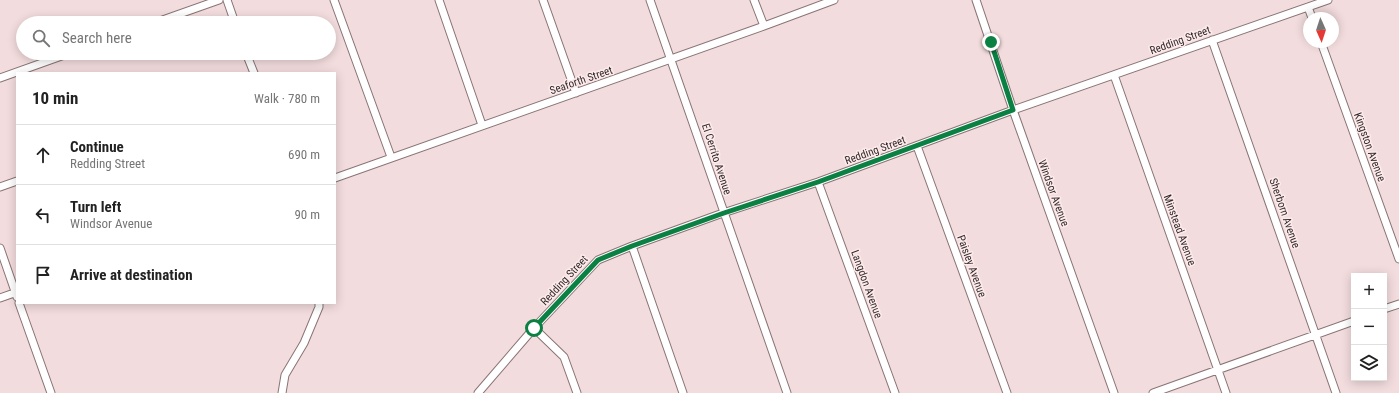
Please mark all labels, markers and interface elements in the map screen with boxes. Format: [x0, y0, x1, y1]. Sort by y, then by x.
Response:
north arrow [1303, 12, 1339, 48]
search box [16, 16, 336, 60]
street label: Redding Street [1148, 24, 1212, 57]
icon: search [30, 27, 52, 49]
text: Search here [62, 29, 132, 47]
route end [982, 33, 1000, 51]
street label: Seaforth Street [548, 64, 614, 97]
text: 10 min [32, 88, 78, 108]
text: Walk · 780 m [254, 91, 320, 106]
street label: Kingston Avenue [1351, 111, 1388, 183]
street label: El Cerrito Avenue [699, 122, 734, 196]
street label: Redding Street [843, 134, 907, 167]
text: Continue [70, 138, 124, 156]
icon: ahead [32, 144, 54, 166]
text: 690 m [288, 147, 320, 162]
text: Redding Street [70, 156, 145, 171]
street label: Windsor Avenue [1035, 158, 1072, 228]
street label: Sherborn Avenue [1266, 176, 1303, 250]
street label: Minstead Avenue [1161, 193, 1198, 267]
text: Turn left [70, 198, 121, 216]
icon: left [32, 204, 54, 226]
text: 90 m [294, 207, 320, 222]
text: Windsor Avenue [70, 216, 152, 231]
street label: Paisley Avenue [954, 233, 989, 299]
street label: Langdon Avenue [848, 248, 885, 320]
street label: Redding Street [538, 253, 591, 308]
icon: arrive [32, 264, 54, 286]
text: Arrive at destination [70, 266, 193, 284]
map controls [1351, 273, 1387, 381]
button: + [1351, 273, 1387, 309]
button: − [1351, 309, 1387, 345]
route start [525, 319, 543, 337]
button: layers [1351, 345, 1387, 381]

